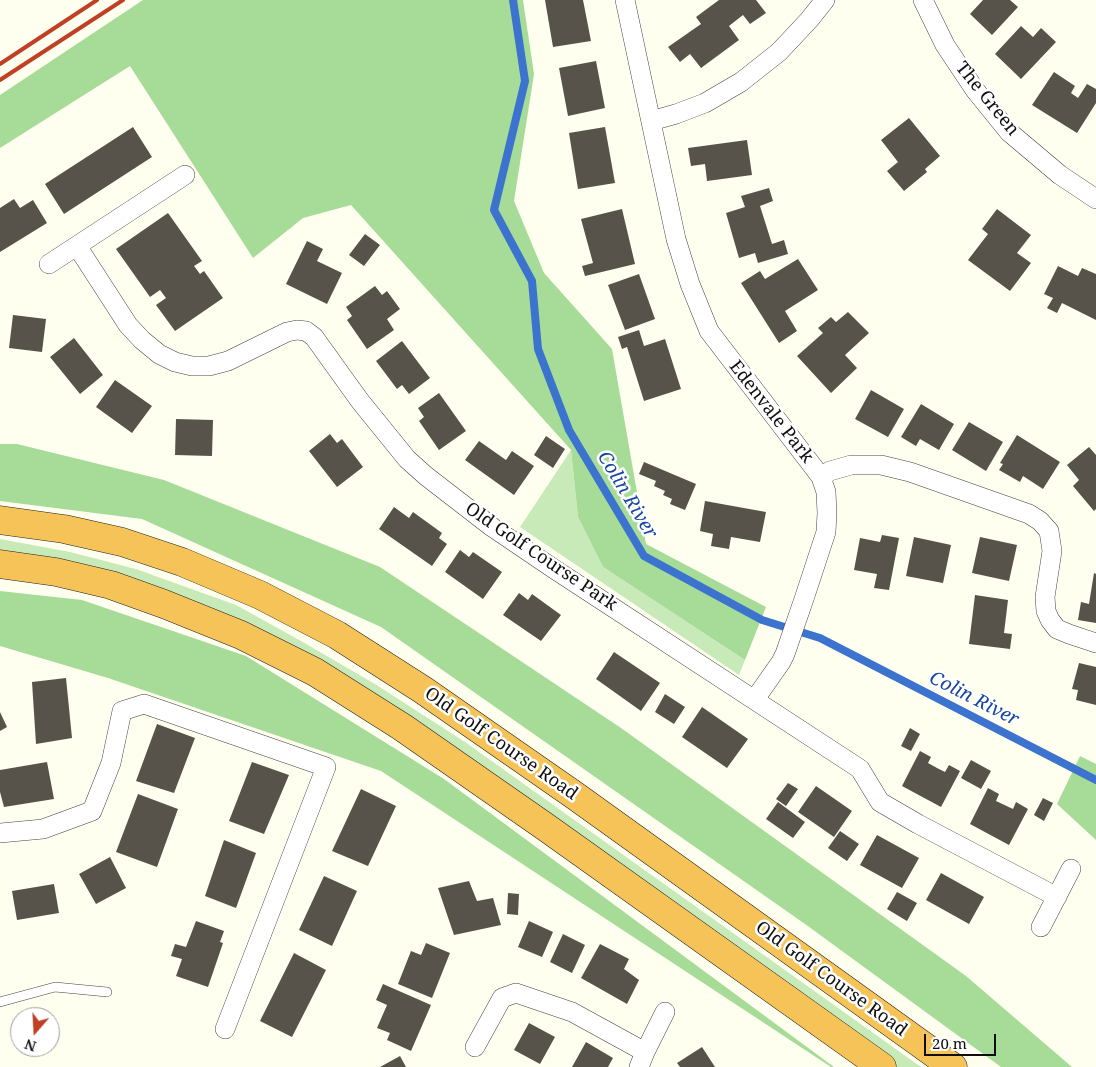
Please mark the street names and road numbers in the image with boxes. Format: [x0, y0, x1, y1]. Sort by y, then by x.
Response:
street label: The Green [951, 58, 1023, 140]
street label: Edenvale Park [724, 357, 818, 467]
street label: Old Golf Course Park [461, 498, 621, 616]
street label: Old Golf Course Road [420, 683, 582, 805]
street label: Old Golf Course Road [751, 917, 911, 1041]

